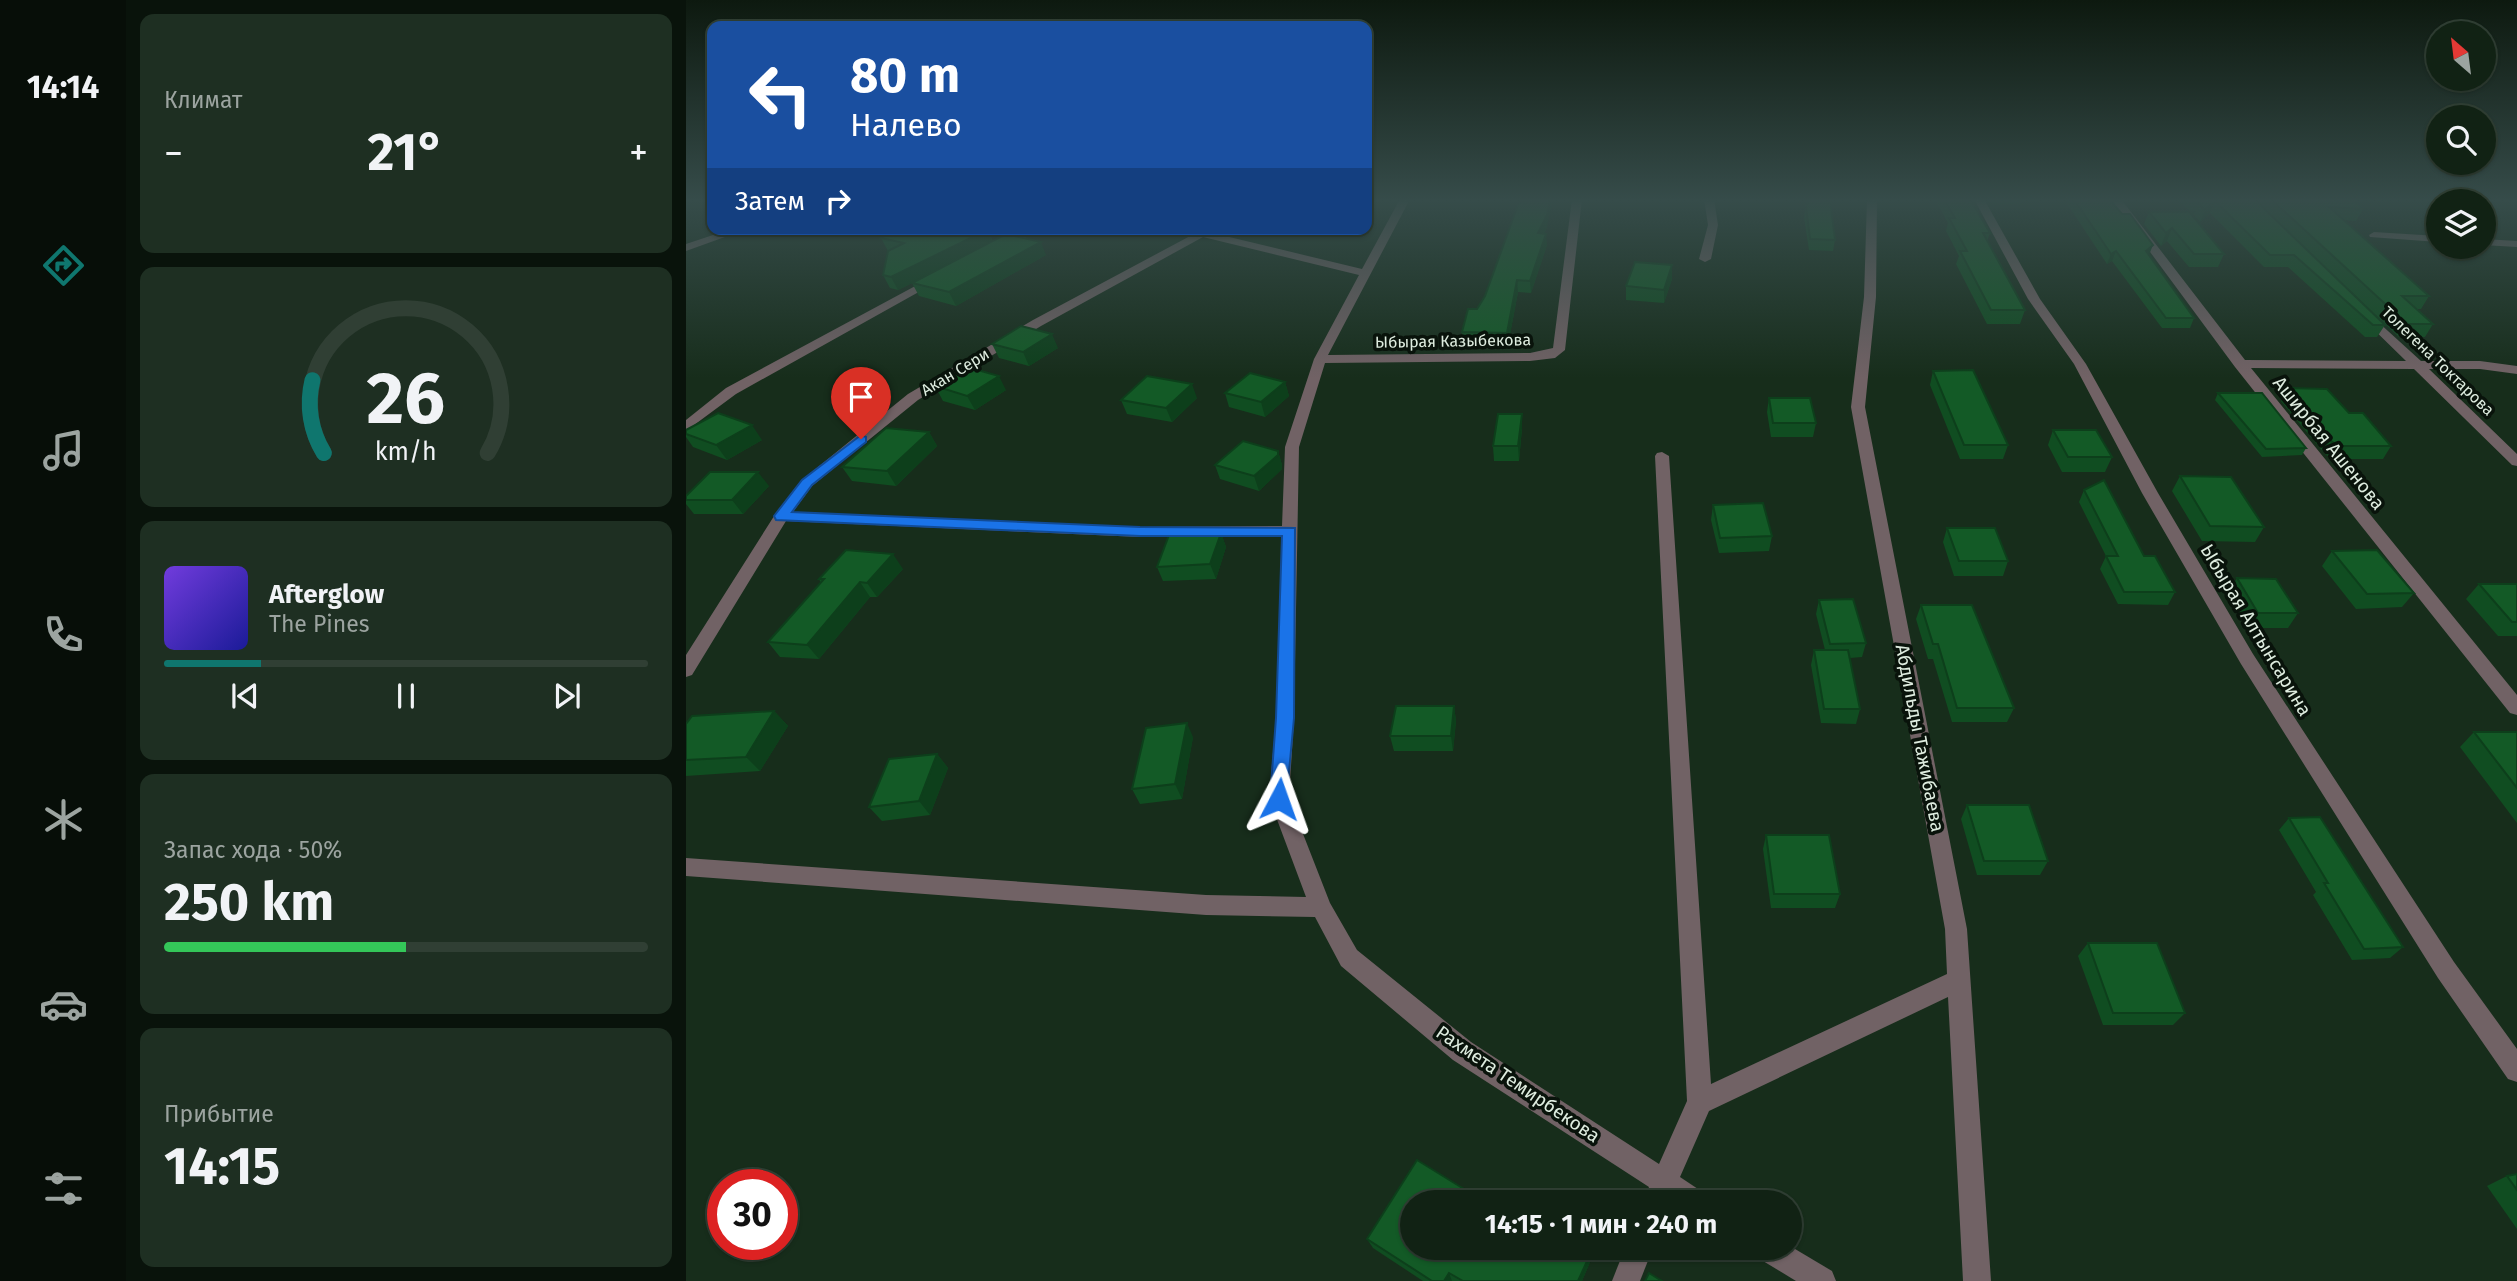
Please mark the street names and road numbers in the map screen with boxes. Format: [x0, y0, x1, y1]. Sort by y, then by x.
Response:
street label: Толегена Токтарова [2378, 302, 2498, 420]
street label: Ыбырая Казыбекова [1375, 330, 1531, 352]
street label: Акан Сери [917, 344, 993, 400]
street label: Аширбая Ашенова [2268, 372, 2390, 514]
street label: Ыбырая Алтынсарина [2196, 540, 2316, 720]
street label: Абдильды Тажибаева [1891, 642, 1949, 834]
street label: Рахмета Темирбекова [1432, 1021, 1604, 1147]

